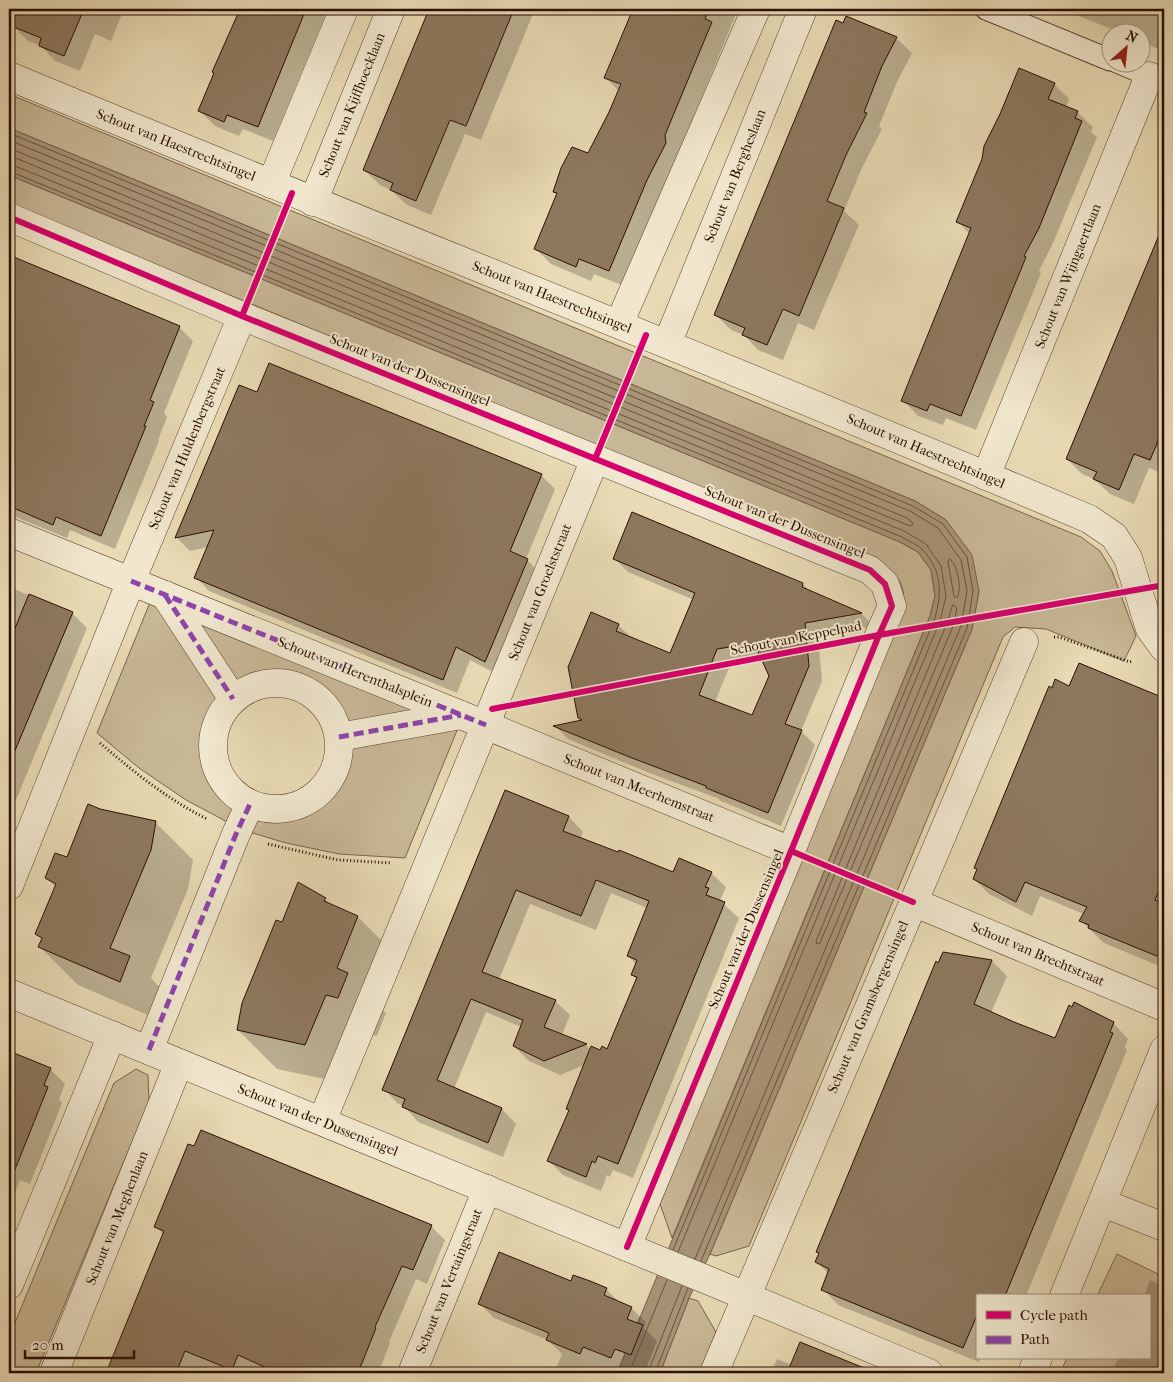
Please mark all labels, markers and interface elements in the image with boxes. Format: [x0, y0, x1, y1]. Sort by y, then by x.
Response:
north arrow [1100, 22, 1150, 72]
text: N [1123, 27, 1141, 47]
street label: Schout van Kijffhoecklaan [315, 30, 389, 180]
street label: Schout van Haestrechtsingel [94, 105, 258, 185]
street label: Schout van Bergheslaan [700, 107, 770, 245]
street label: Schout van Wijngaertlaan [1031, 201, 1105, 351]
street label: Schout van Haestrechtsingel [470, 257, 634, 337]
street label: Schout van der Dussensingel [327, 330, 493, 410]
street label: Schout van Huldenbergstraat [145, 364, 229, 532]
street label: Schout van Haestrechtsingel [844, 410, 1008, 492]
street label: Schout van der Dussensingel [702, 482, 868, 562]
street label: Schout van Groelststraat [505, 521, 575, 663]
street label: Schout van Keppelpad [729, 617, 863, 659]
street label: Schout van Herenthalsplein [275, 633, 435, 711]
street label: Schout van Meerhemstraat [561, 750, 717, 826]
street label: Schout van der Dussensingel [705, 847, 787, 1011]
street label: Schout van Gramsbergensingel [824, 918, 912, 1096]
street label: Schout van Brechtstraat [969, 918, 1107, 990]
street label: Schout van der Dussensingel [235, 1080, 401, 1160]
street label: Schout van Meghenlaan [82, 1148, 152, 1288]
street label: Schout van Vertaingstraat [412, 1206, 486, 1356]
legend [976, 1294, 1150, 1360]
text: Cycle path [1020, 1306, 1088, 1324]
scale bar [25, 1327, 134, 1359]
text: Path [1020, 1330, 1050, 1348]
text: 20 m [32, 1336, 64, 1354]

